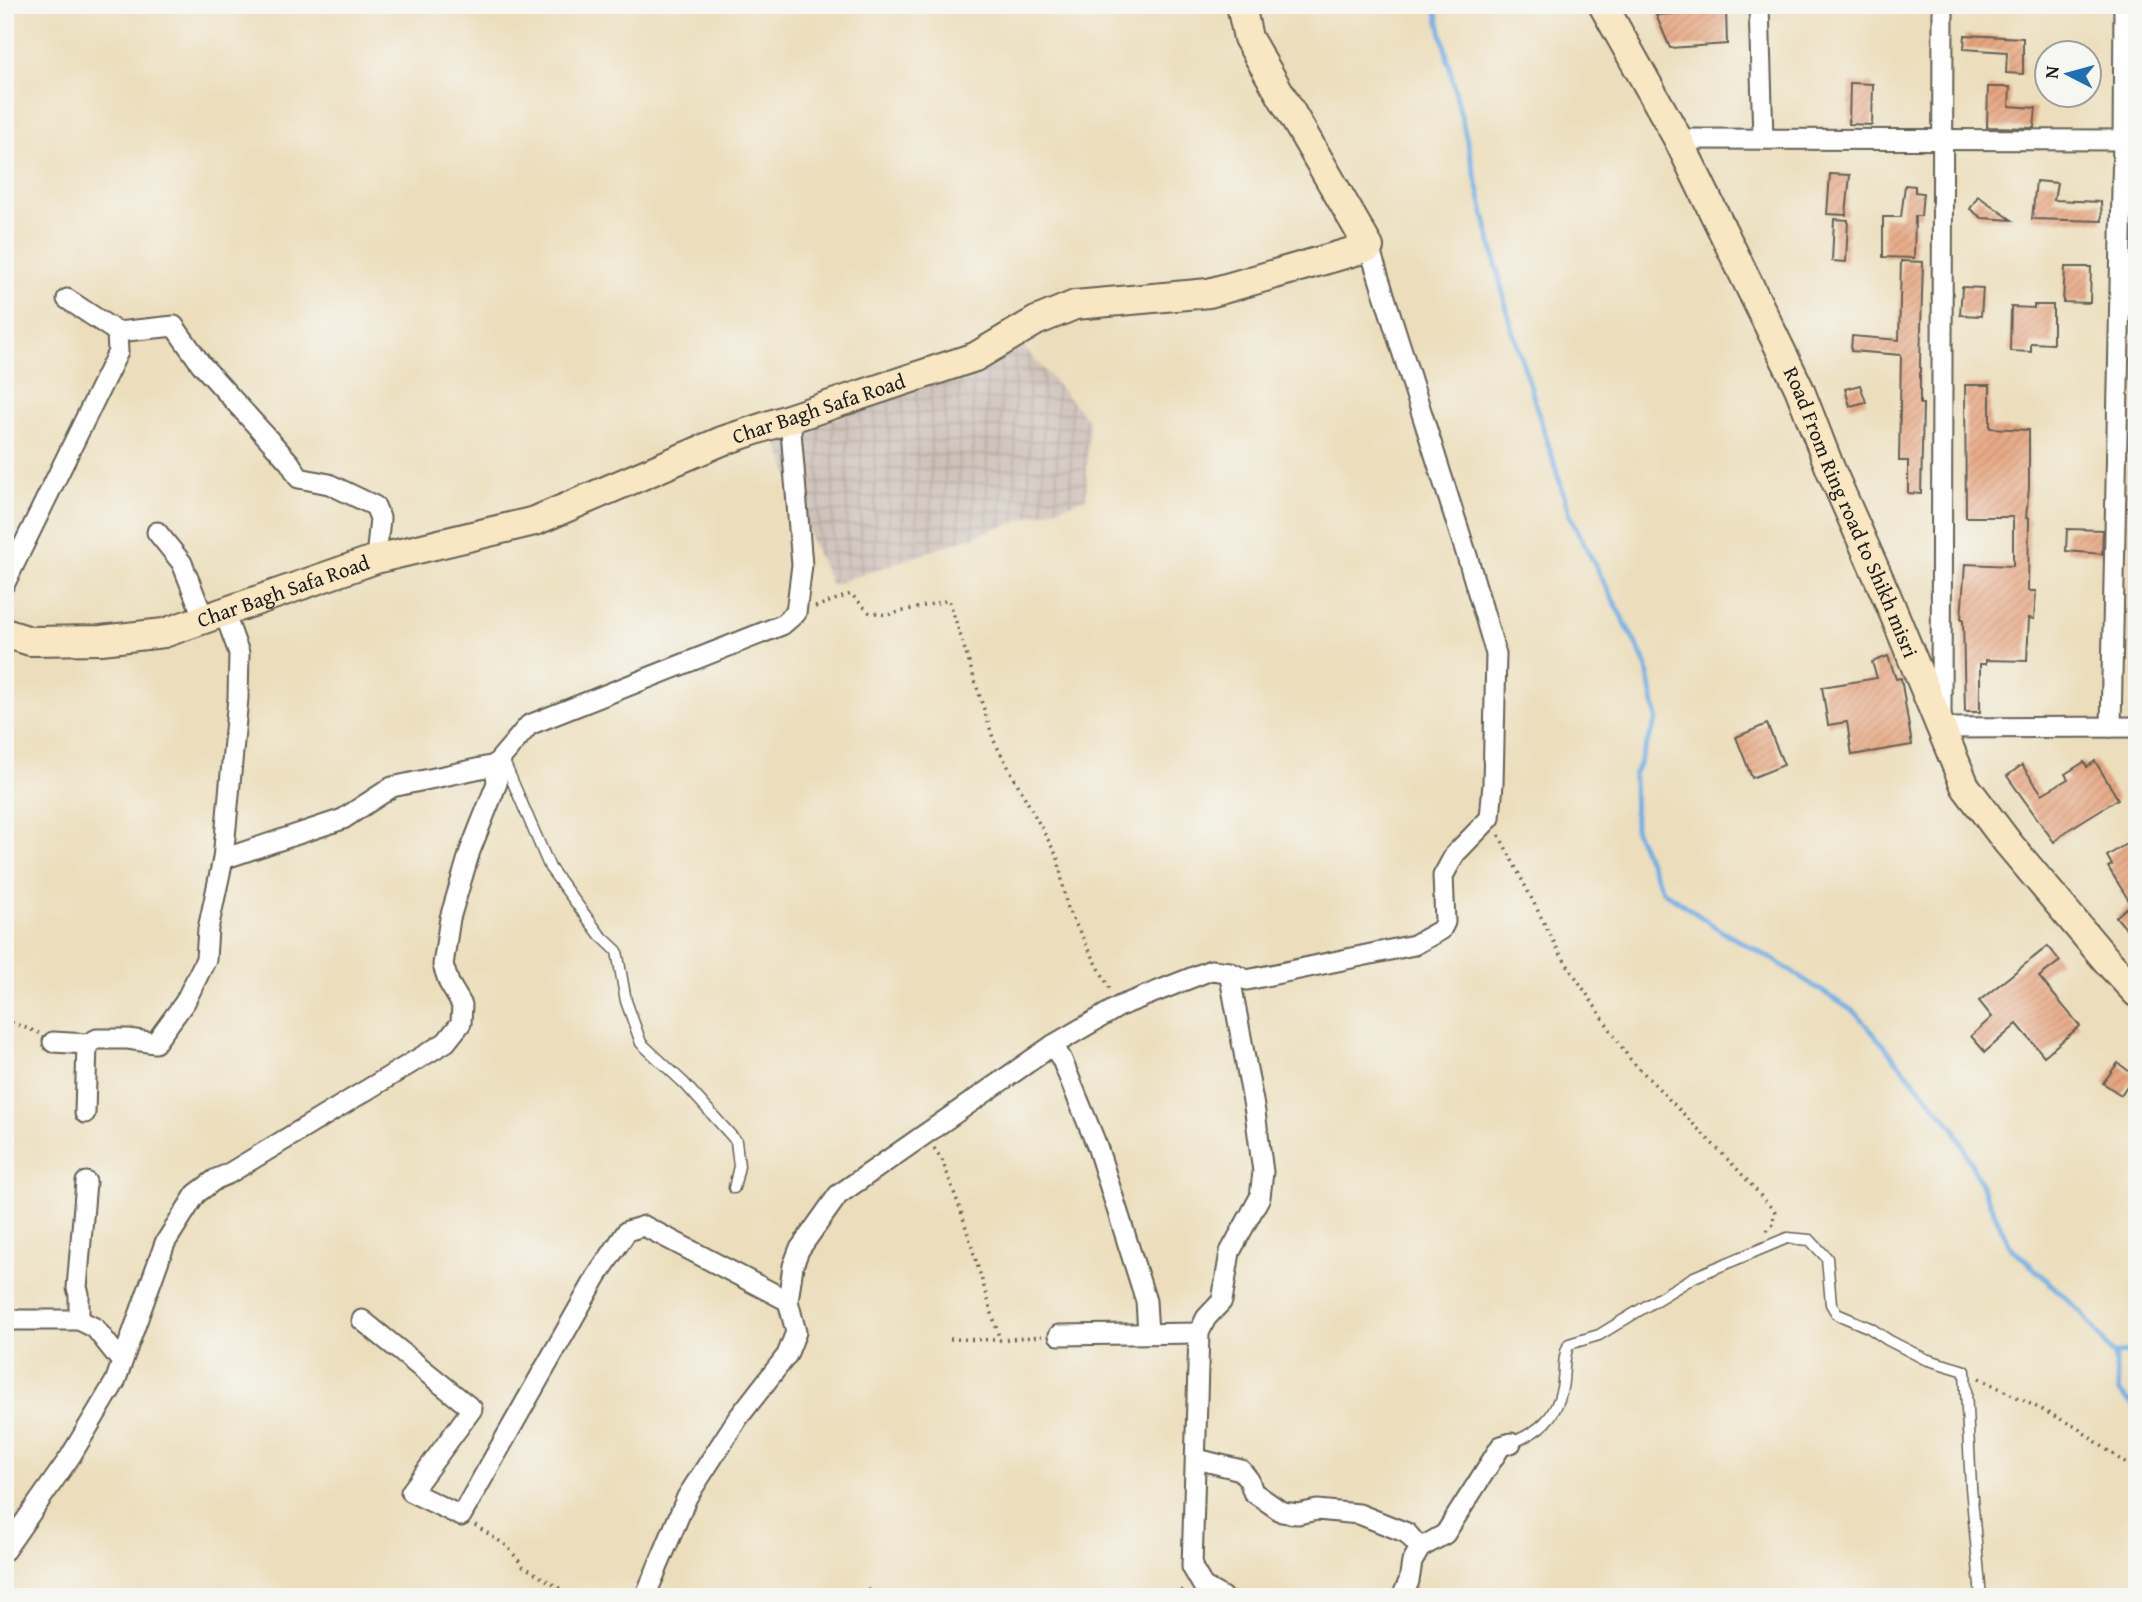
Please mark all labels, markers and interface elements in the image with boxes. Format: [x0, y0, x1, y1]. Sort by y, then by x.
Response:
north arrow [2034, 38, 2104, 108]
text: N [2037, 64, 2066, 80]
street label: Road From Ring road to Shikh misri [1776, 361, 1926, 662]
street label: Char Bagh Safa Road [728, 365, 910, 452]
street label: Char Bagh Safa Road [193, 546, 374, 635]

